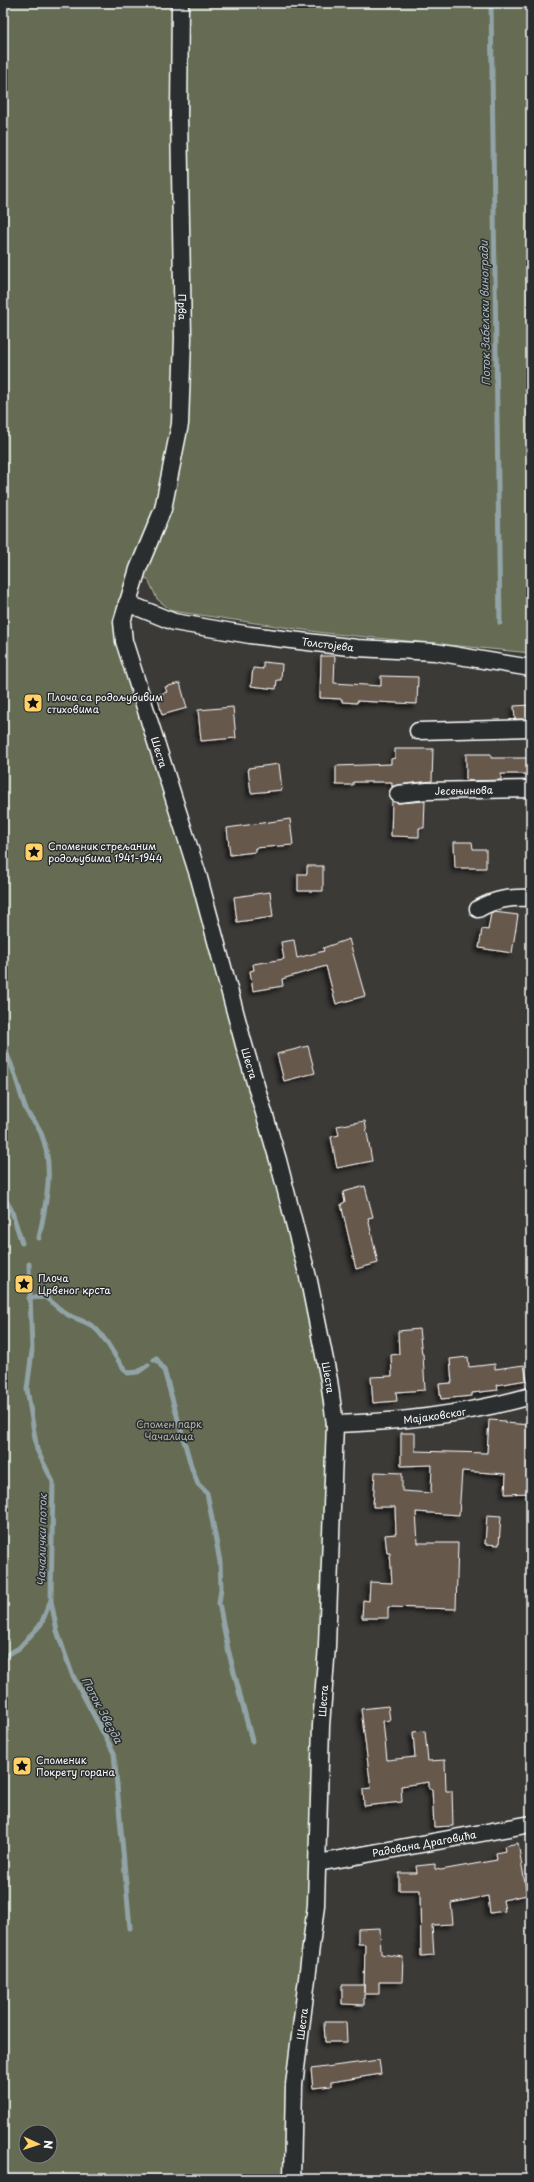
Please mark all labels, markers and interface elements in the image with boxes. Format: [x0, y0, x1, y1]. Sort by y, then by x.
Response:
water label: Поток Забелски виногради [475, 239, 494, 386]
street label: Прва [175, 294, 191, 321]
street label: Толстојева [301, 633, 355, 655]
place label: Плоча са родољубивим стиховима [47, 689, 163, 716]
place icon: Плоча са родољубивим стиховима [22, 692, 44, 714]
street label: Шеста [148, 735, 172, 770]
street label: Јесењинова [434, 782, 494, 798]
place label: Споменик стрељаним родољубима 1941-1944 [48, 838, 163, 865]
place icon: Споменик стрељаним родољубима 1941-1944 [23, 841, 45, 863]
street label: Шеста [238, 1046, 262, 1081]
place label: Плоча Црвеног крста [38, 1270, 111, 1297]
place icon: Плоча Црвеног крста [13, 1273, 35, 1295]
street label: Шеста [318, 1360, 339, 1395]
street label: Мајаковског [402, 1403, 468, 1427]
park label: Спомен парк Чачалица [136, 1416, 202, 1443]
water label: Чачалички поток [32, 1492, 51, 1586]
water label: Поток Звезда [78, 1673, 128, 1747]
street label: Шеста [314, 1684, 331, 1717]
place label: Споменик Покрету горана [36, 1752, 115, 1779]
place icon: Споменик Покрету горана [11, 1755, 33, 1777]
street label: Радована Драговића [371, 1826, 478, 1860]
street label: Шеста [292, 2006, 311, 2041]
north arrow [18, 2124, 58, 2164]
text: N [40, 2140, 57, 2150]

